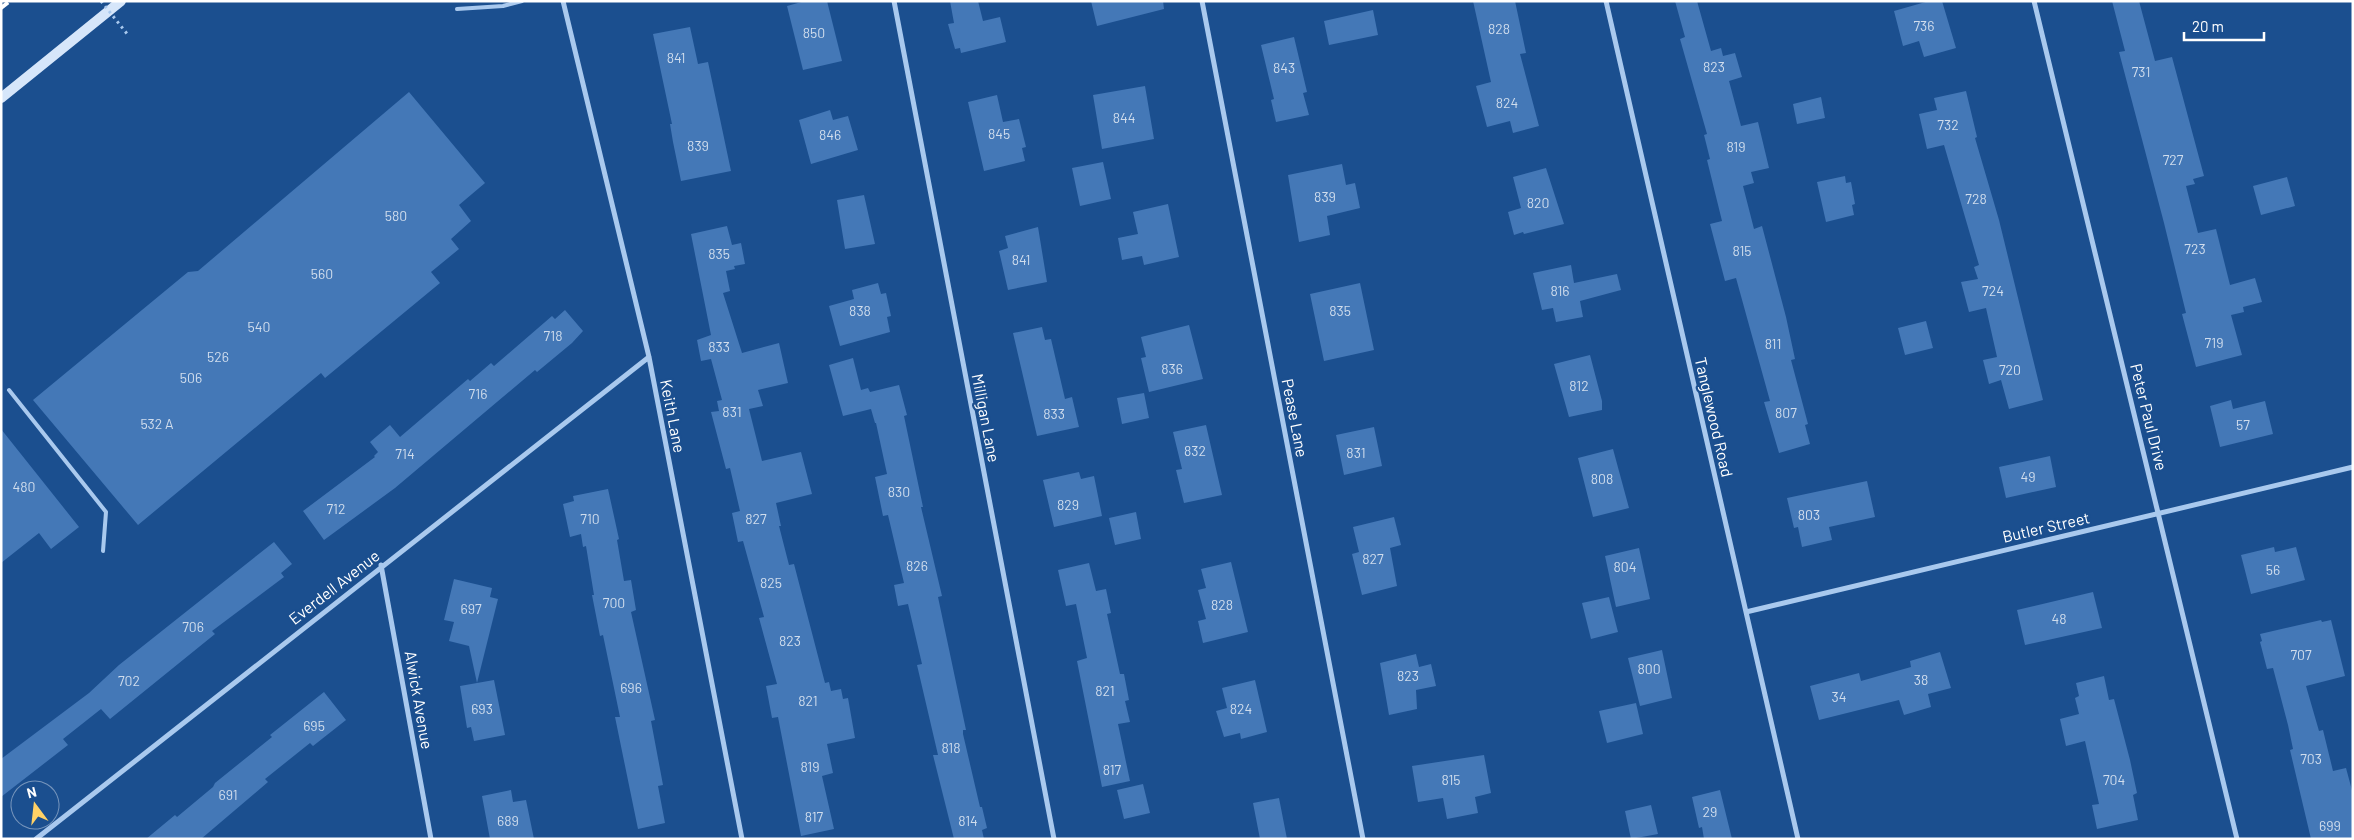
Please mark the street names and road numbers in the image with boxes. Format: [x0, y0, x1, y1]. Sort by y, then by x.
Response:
street label: Tanglewood Road [1691, 355, 1737, 479]
street label: Peter Paul Drive [2127, 361, 2172, 472]
street label: Milligan Lane [969, 372, 1004, 464]
street label: Pease Lane [1279, 377, 1312, 459]
street label: Keith Lane [657, 378, 690, 454]
street label: Butler Street [2000, 507, 2091, 546]
street label: Everdell Avenue [285, 545, 383, 628]
street label: Alwick Avenue [402, 649, 437, 751]

